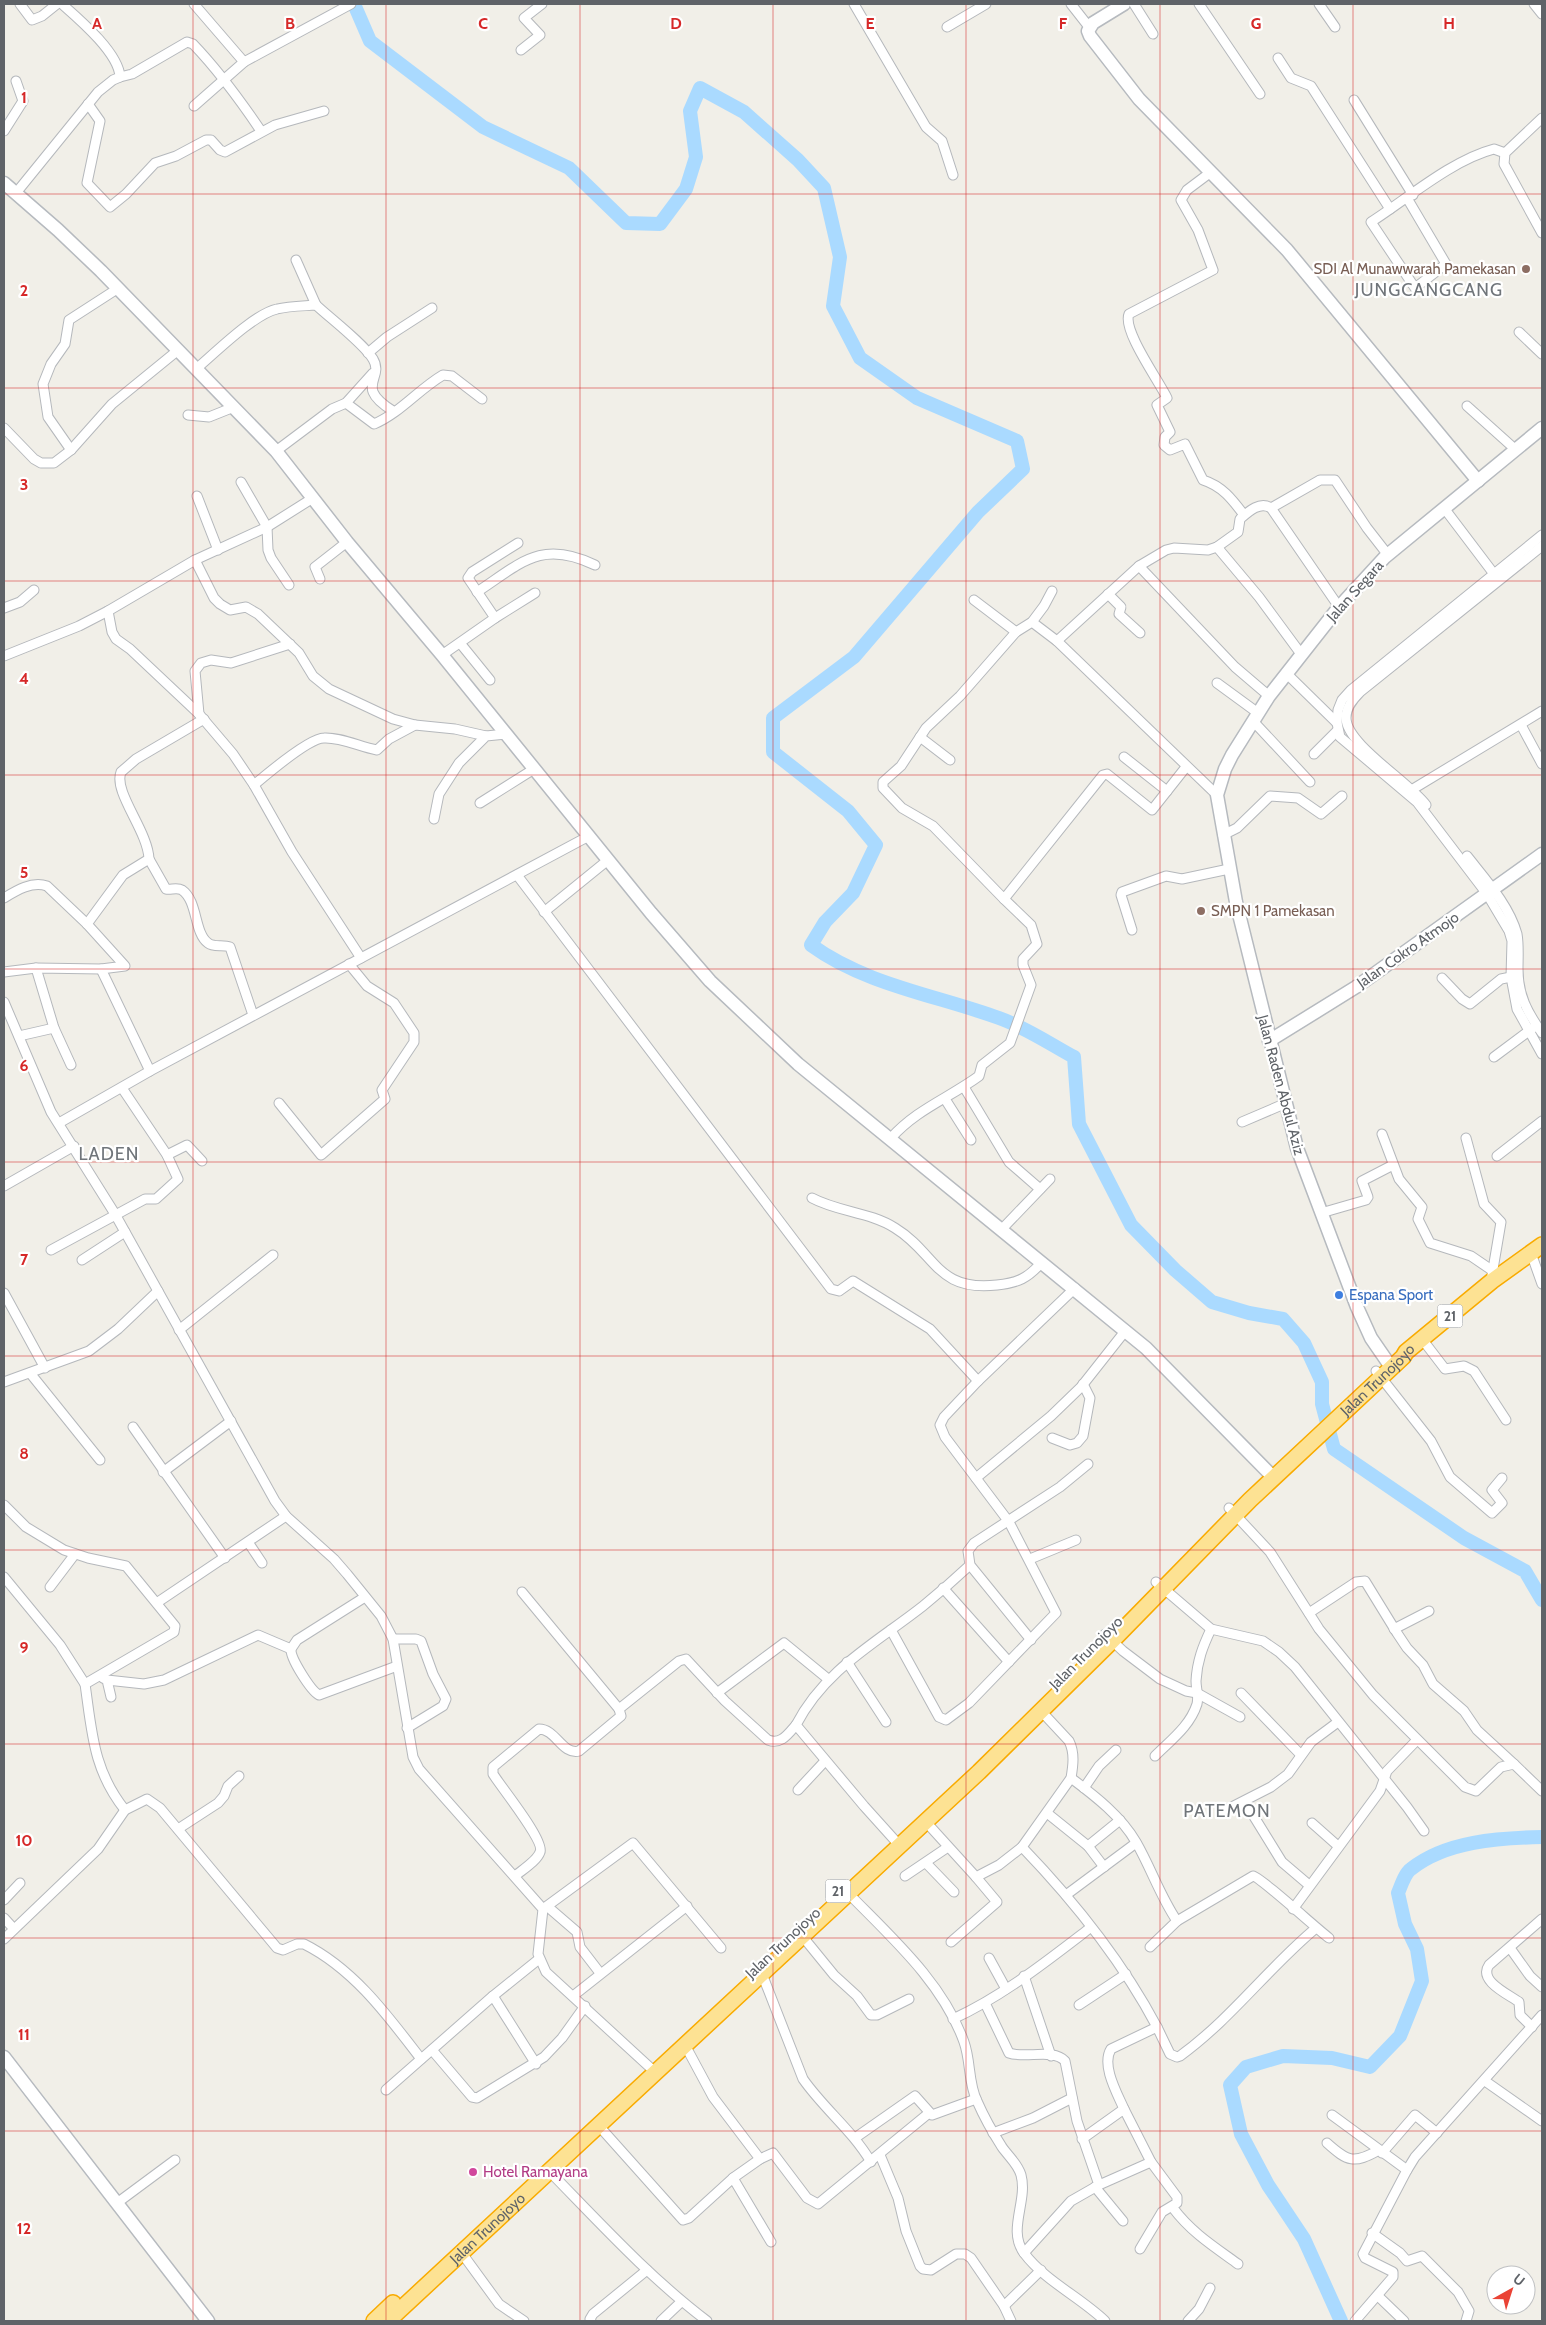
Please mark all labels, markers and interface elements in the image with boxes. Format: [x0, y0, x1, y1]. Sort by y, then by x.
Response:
text: A [92, 14, 102, 33]
text: B [285, 14, 295, 33]
text: C [478, 14, 488, 33]
text: D [670, 14, 682, 33]
text: E [865, 14, 875, 33]
text: F [1059, 14, 1068, 33]
text: G [1251, 14, 1261, 33]
text: H [1443, 14, 1455, 33]
text: 1 [21, 88, 27, 107]
place label: SDI Al Munawwarah Pamekasan [1314, 260, 1516, 278]
marker: SDI Al Munawwarah Pamekasan [1520, 263, 1532, 275]
district label: JUNGCANGCANG [1354, 279, 1503, 301]
text: 2 [20, 281, 28, 300]
text: 3 [20, 475, 28, 494]
street label: Jalan Segara [1322, 556, 1388, 626]
text: 4 [19, 669, 29, 688]
text: 5 [20, 863, 28, 882]
place label: SMPN 1 Pamekasan [1211, 902, 1335, 920]
marker: SMPN 1 Pamekasan [1195, 905, 1207, 917]
street label: Jalan Cokro Atmojo [1353, 908, 1462, 992]
street label: Jalan Raden Abdul Aziz [1253, 1012, 1308, 1157]
text: 6 [20, 1056, 29, 1075]
district label: LADEN [79, 1143, 139, 1165]
text: 7 [20, 1250, 29, 1269]
place label: Espana Sport [1349, 1286, 1433, 1304]
marker: Espana Sport [1333, 1289, 1345, 1301]
road number: 21 [1438, 1304, 1462, 1328]
street label: Jalan Trunojoyo [1336, 1340, 1418, 1420]
text: 8 [19, 1444, 29, 1463]
street label: Jalan Trunojoyo [1045, 1613, 1126, 1694]
text: 9 [20, 1638, 29, 1657]
district label: PATEMON [1183, 1800, 1271, 1822]
text: 10 [15, 1831, 33, 1850]
road number: 21 [826, 1880, 850, 1902]
street label: Jalan Trunojoyo [741, 1904, 824, 1983]
text: 11 [18, 2025, 30, 2044]
place label: Hotel Ramayana [483, 2163, 588, 2181]
marker: Hotel Ramayana [467, 2166, 479, 2178]
street label: Jalan Trunojoyo [445, 2189, 529, 2268]
text: 12 [17, 2219, 31, 2238]
north arrow [1486, 2265, 1536, 2315]
text: U [1510, 2270, 1529, 2290]

